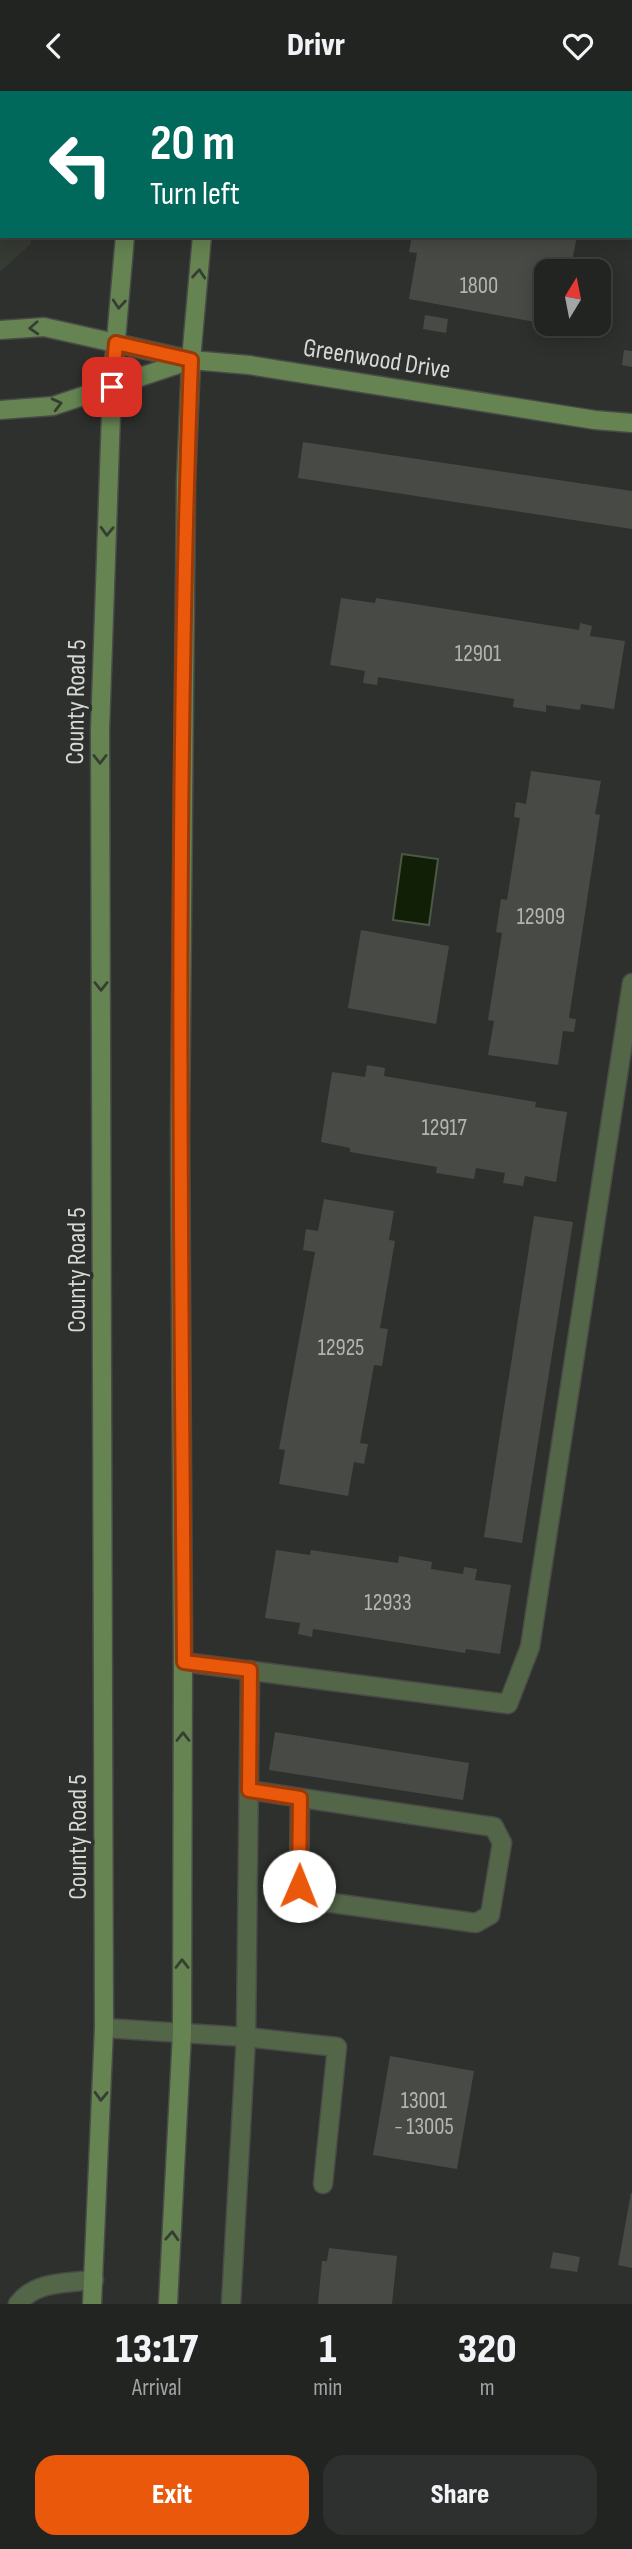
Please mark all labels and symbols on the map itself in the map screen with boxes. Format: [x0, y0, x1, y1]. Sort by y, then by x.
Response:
north arrow [534, 259, 611, 336]
one-way arrow [191, 268, 206, 279]
house number: 1800 [460, 272, 498, 300]
one-way arrow [112, 299, 127, 310]
one-way arrow [28, 320, 39, 335]
street label: Greenwood Drive [301, 333, 453, 386]
pin [82, 357, 142, 417]
one-way arrow [51, 398, 63, 412]
one-way arrow [99, 527, 115, 537]
street label: County Road 5 [60, 639, 93, 765]
house number: 12901 [455, 640, 501, 668]
one-way arrow [92, 754, 108, 764]
house number: 12909 [517, 903, 565, 931]
one-way arrow [93, 981, 109, 992]
house number: 12917 [421, 1114, 467, 1142]
street label: County Road 5 [62, 1207, 93, 1333]
house number: 12925 [318, 1334, 364, 1362]
house number: 12933 [364, 1589, 412, 1617]
one-way arrow [175, 1731, 191, 1742]
street label: County Road 5 [63, 1774, 94, 1900]
position arrow [262, 1849, 336, 1923]
one-way arrow [174, 1959, 190, 1969]
house number: 13001 - 13005 [394, 2087, 454, 2141]
one-way arrow [93, 2090, 108, 2101]
one-way arrow [165, 2230, 180, 2241]

